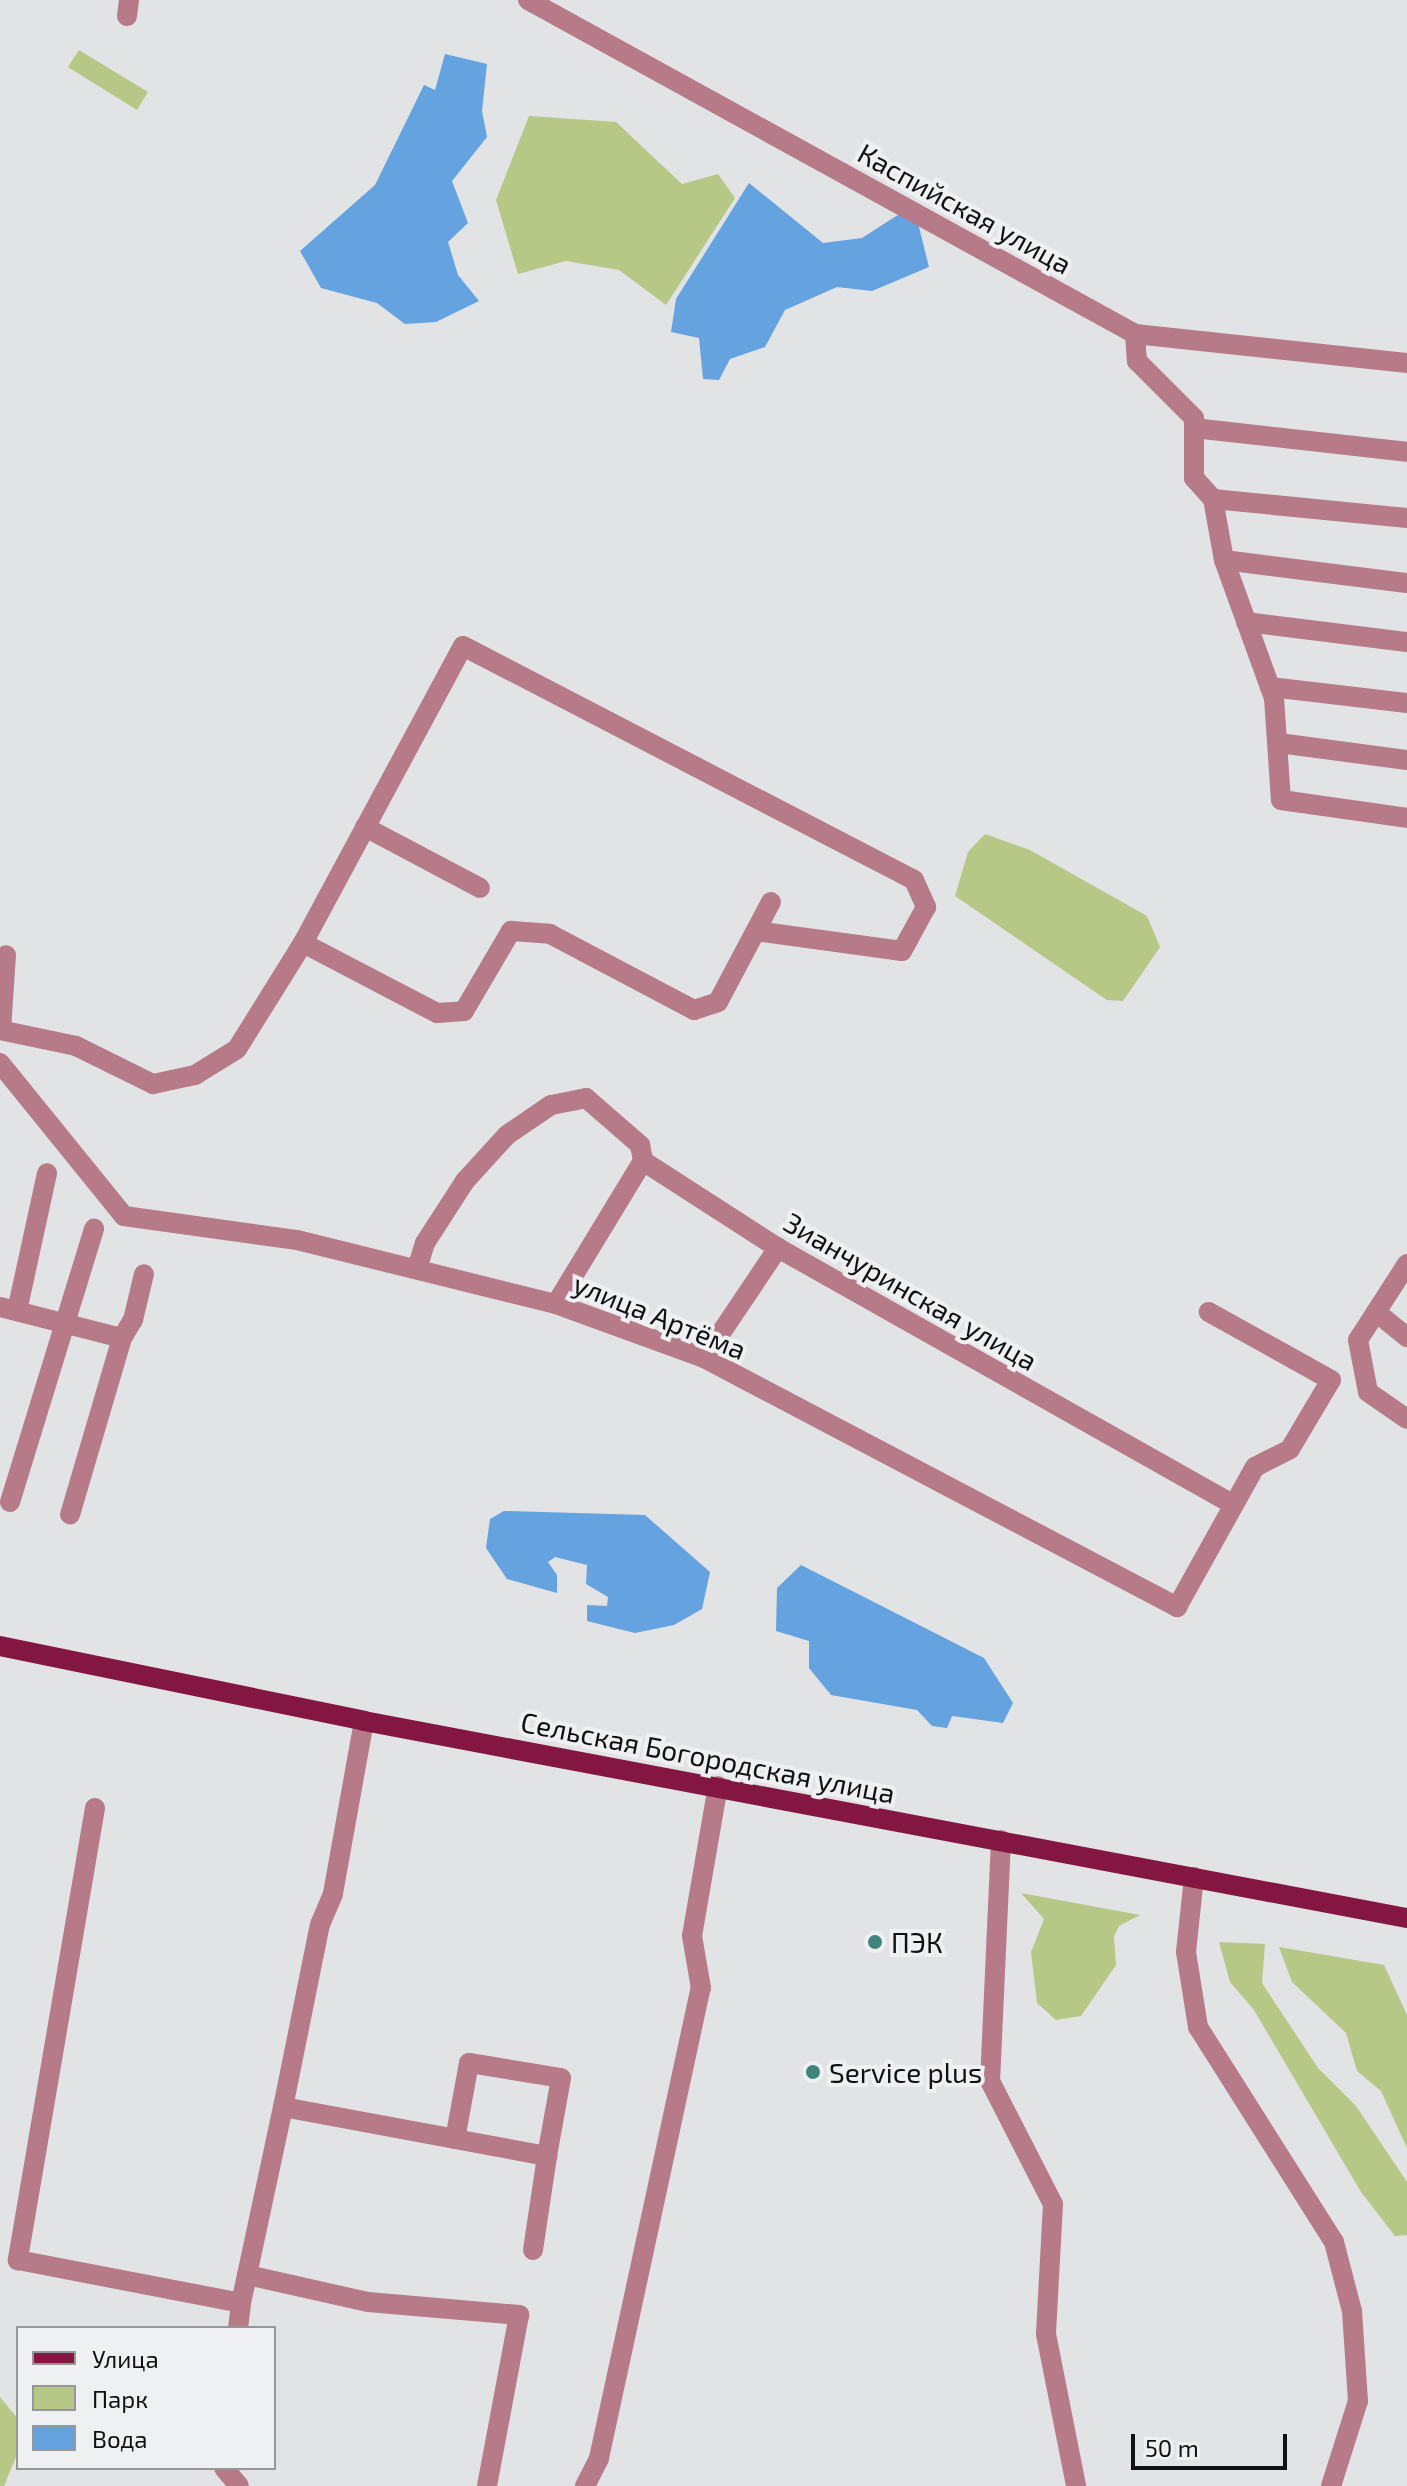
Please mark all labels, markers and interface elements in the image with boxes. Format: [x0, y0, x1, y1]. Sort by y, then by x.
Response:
street label: Каспийская улица [852, 135, 1078, 281]
street label: Зианчуринская улица [779, 1205, 1043, 1377]
street label: улица Артёма [569, 1266, 751, 1366]
street label: Сельская Богородская улица [518, 1704, 898, 1810]
place label: ПЭК [891, 1925, 943, 1959]
marker: ПЭК [866, 1933, 884, 1951]
place label: Service plus [829, 2055, 982, 2089]
marker: Service plus [804, 2063, 822, 2081]
legend [16, 2326, 276, 2470]
text: Улица [92, 2344, 159, 2373]
text: Парк [92, 2384, 148, 2413]
scale bar [1135, 2418, 1291, 2468]
text: Вода [92, 2424, 148, 2453]
text: 50 m [1145, 2433, 1199, 2462]

